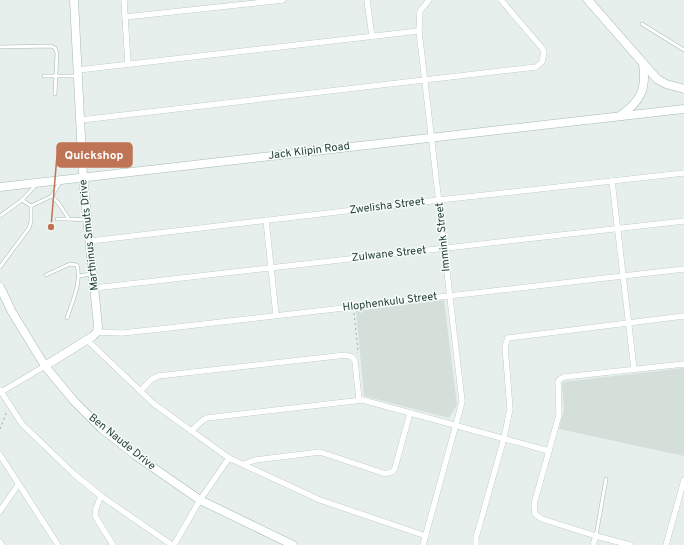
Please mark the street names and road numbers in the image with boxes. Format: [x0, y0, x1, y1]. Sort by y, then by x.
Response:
street label: Jack Klipin Road [267, 139, 351, 163]
street label: Marthinus Smuts Drive [76, 179, 102, 291]
street label: Zwelisha Street [348, 194, 426, 218]
street label: Immink Street [432, 202, 454, 272]
street label: Zulwane Street [351, 243, 427, 265]
street label: Hlophenkulu Street [342, 289, 438, 315]
street label: Ben Naude Drive [86, 411, 158, 473]

